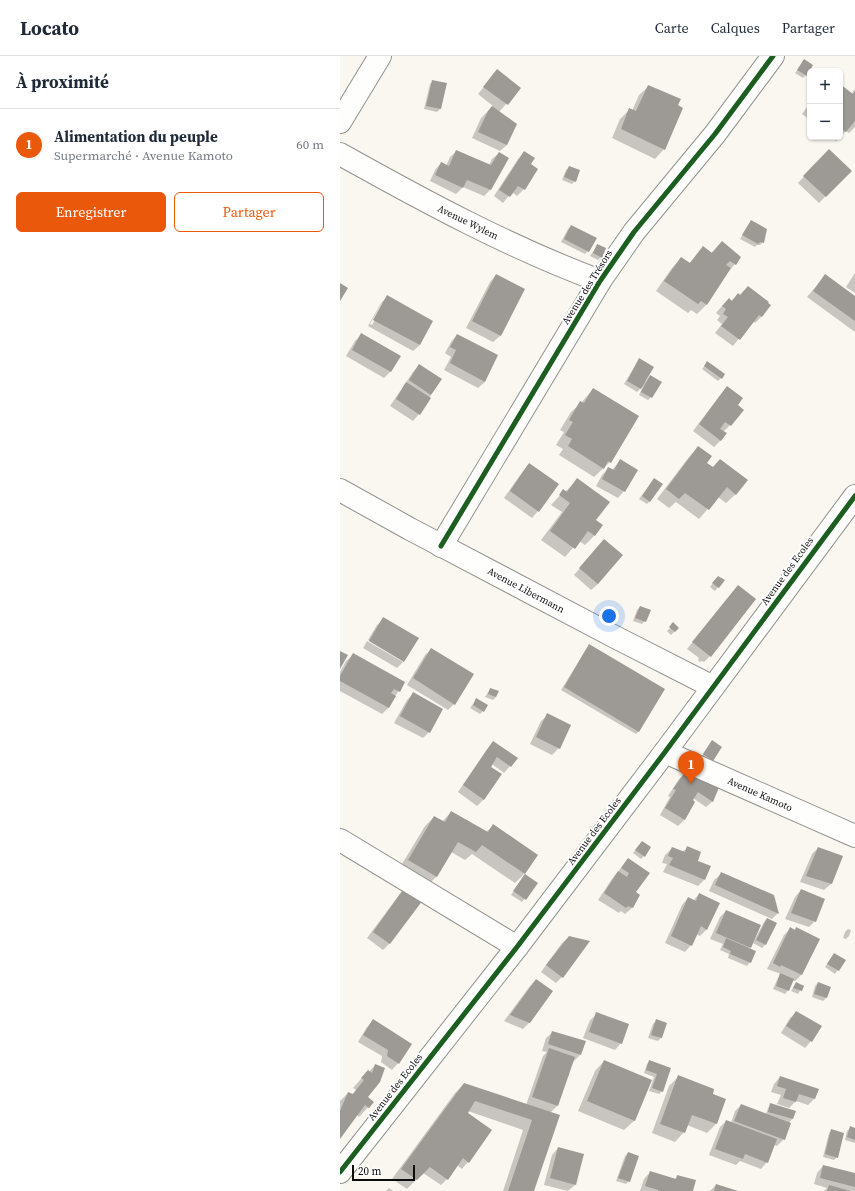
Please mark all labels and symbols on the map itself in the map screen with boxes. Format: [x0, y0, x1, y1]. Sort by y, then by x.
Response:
street label: Avenue Wylem [435, 202, 501, 242]
street label: Avenue des Trésors [559, 247, 615, 327]
street label: Avenue des Ecoles [758, 534, 816, 608]
street label: Avenue Libermann [485, 564, 567, 616]
your location [599, 606, 619, 626]
pin: 1 [678, 751, 704, 784]
street label: Avenue Kamoto [725, 774, 795, 814]
street label: Avenue des Ecoles [564, 795, 624, 867]
street label: Avenue des Ecoles [365, 1051, 425, 1123]
scale bar [352, 1163, 415, 1182]

